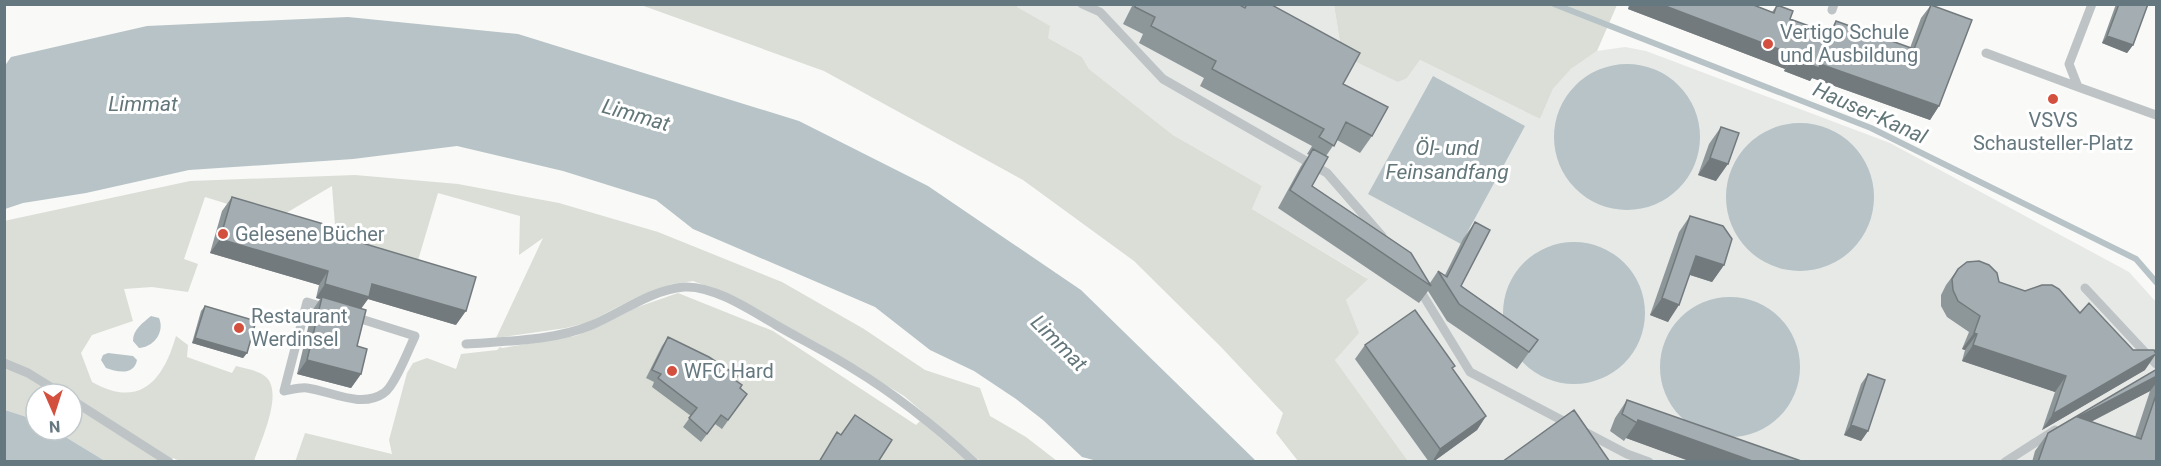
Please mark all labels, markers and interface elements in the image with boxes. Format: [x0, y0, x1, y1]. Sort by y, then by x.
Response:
place label: Vertigo Schule und Ausbildung [1780, 20, 1918, 67]
marker: Vertigo Schule und Ausbildung [1761, 37, 1775, 51]
water label: Hauser-Kanal [1809, 77, 1931, 149]
water label: Limmat [108, 92, 178, 116]
marker: VSVS Schausteller-Platz [2046, 92, 2060, 106]
water label: Limmat [599, 94, 673, 136]
place label: VSVS Schausteller-Platz [1973, 108, 2133, 155]
water label: Öl- und Feinsandfang [1385, 136, 1509, 184]
place label: Gelesene Bücher [235, 222, 385, 246]
marker: Gelesene Bücher [216, 227, 230, 241]
place label: Restaurant Werdinsel [251, 304, 348, 351]
water label: Limmat [1026, 310, 1092, 376]
marker: Restaurant Werdinsel [232, 321, 246, 335]
place label: WFC Hard [684, 359, 774, 383]
marker: WFC Hard [665, 364, 679, 378]
north arrow [24, 382, 84, 442]
text: N [49, 417, 61, 436]

